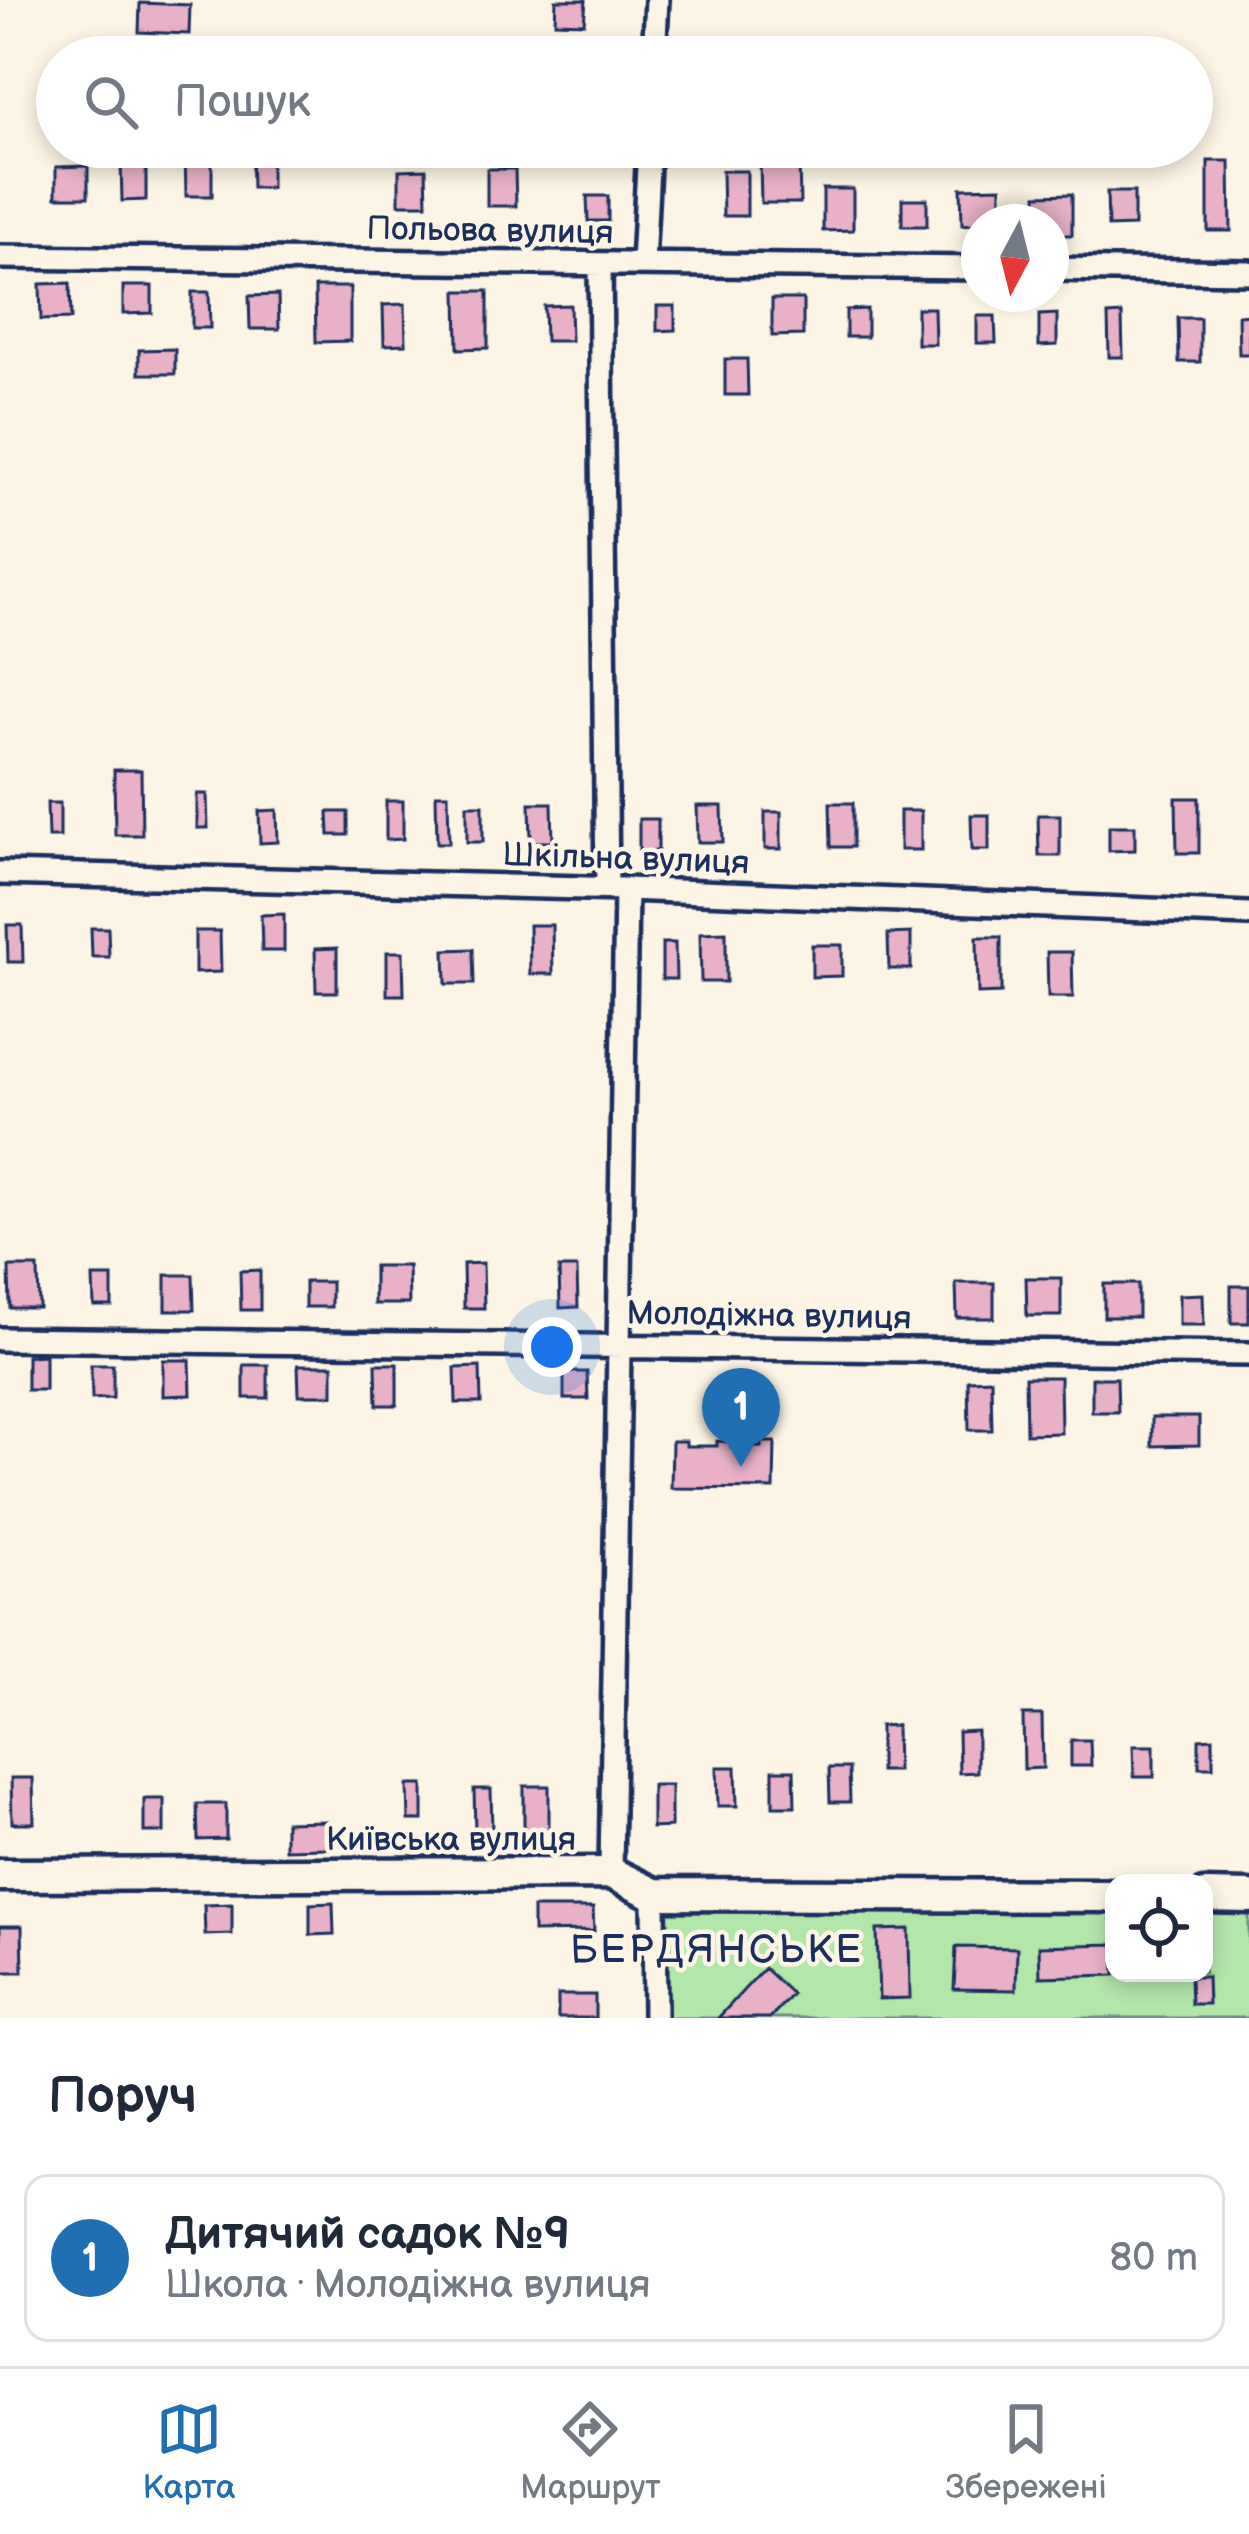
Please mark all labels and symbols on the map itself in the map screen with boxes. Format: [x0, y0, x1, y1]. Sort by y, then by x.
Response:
north arrow [961, 204, 1069, 312]
street label: Польова вулиця [366, 209, 614, 253]
street label: Шкільна вулиця [502, 835, 750, 883]
street label: Молодіжна вулиця [626, 1294, 912, 1338]
your location [522, 1317, 582, 1377]
pin: 1 [702, 1368, 780, 1467]
street label: Київська вулиця [326, 1820, 576, 1860]
district label: БЕРДЯНСЬКЕ [570, 1927, 864, 1974]

